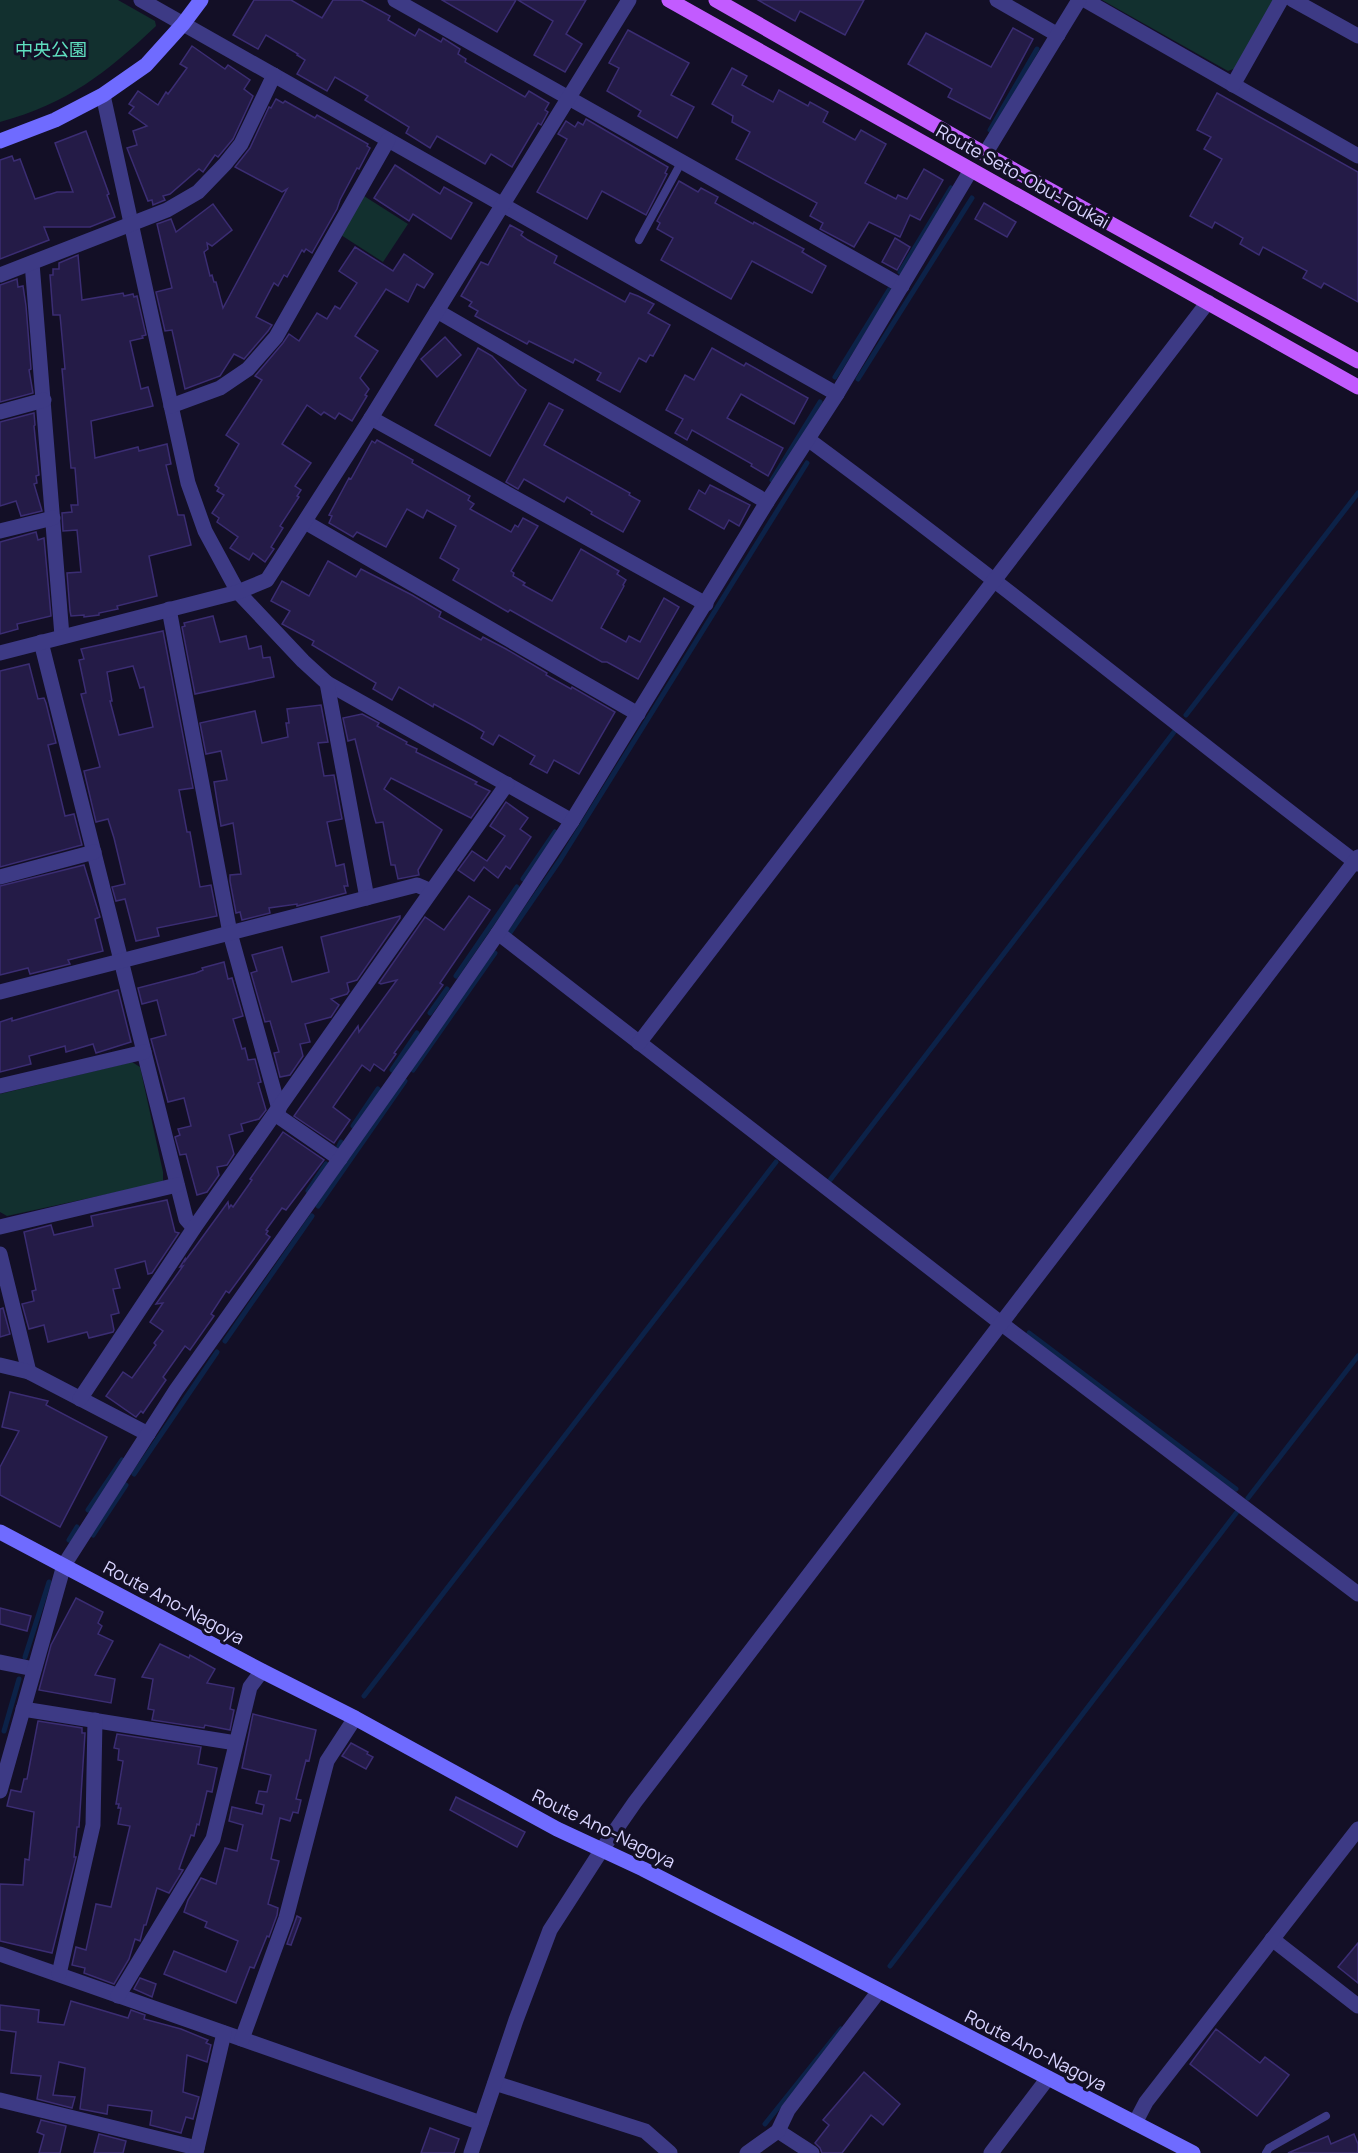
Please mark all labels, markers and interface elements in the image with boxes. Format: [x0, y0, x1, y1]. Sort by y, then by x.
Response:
park label: 中央公園 [15, 37, 87, 61]
street label: Route Seto-Obu-Toukai [932, 118, 1114, 234]
street label: Route Ano-Nagoya [99, 1555, 249, 1649]
street label: Route Ano-Nagoya [528, 1783, 680, 1873]
street label: Route Ano-Nagoya [961, 2004, 1111, 2096]

